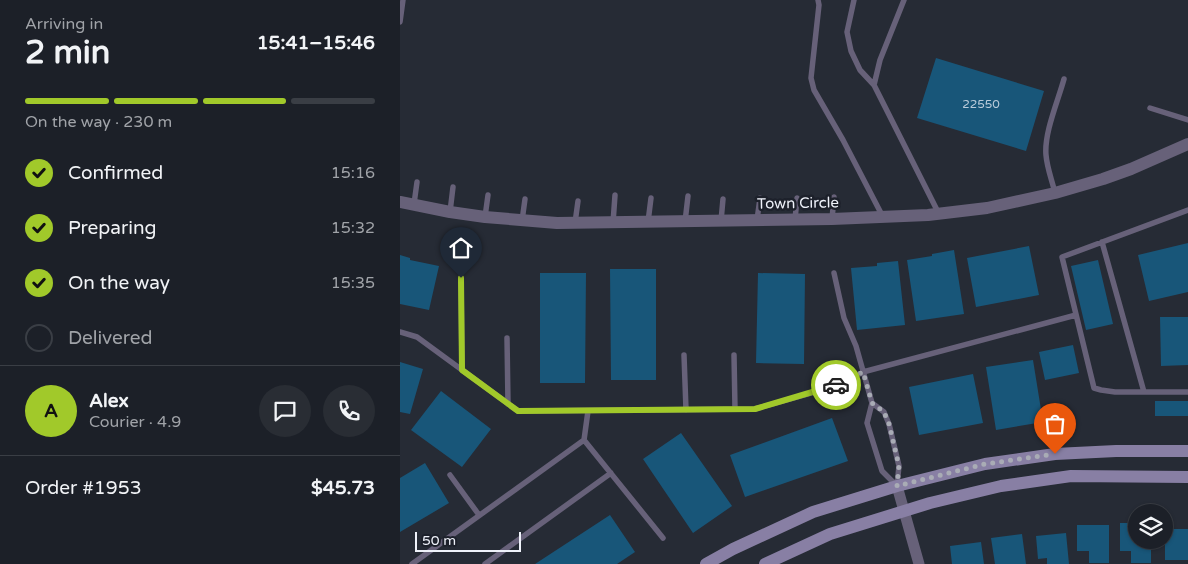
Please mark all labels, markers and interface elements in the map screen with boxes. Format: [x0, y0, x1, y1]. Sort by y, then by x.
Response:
text: Arriving in [25, 14, 103, 34]
text: 15:41–15:46 [257, 32, 375, 54]
text: 2 min [25, 34, 110, 72]
house number: 22550 [962, 97, 1000, 111]
text: On the way · 230 m [25, 112, 172, 132]
icon: check [25, 159, 53, 187]
text: Confirmed [68, 162, 163, 184]
text: 15:16 [331, 163, 375, 183]
street label: Town Circle [757, 193, 839, 213]
icon: check [25, 214, 53, 242]
text: Preparing [68, 217, 157, 239]
text: 15:32 [331, 218, 375, 238]
pin [440, 227, 482, 278]
icon: home [447, 234, 475, 262]
icon: check [25, 269, 53, 297]
text: On the way [68, 272, 170, 294]
text: 15:35 [331, 273, 375, 293]
text: Delivered [68, 327, 153, 349]
courier [811, 360, 861, 410]
icon: car [822, 371, 850, 399]
button: chat [259, 385, 311, 437]
button: phone [323, 385, 375, 437]
text: Alex [89, 390, 129, 412]
text: A [44, 400, 58, 422]
pin [1034, 403, 1076, 454]
icon: bag [1041, 410, 1069, 438]
text: Courier · 4.9 [89, 412, 181, 432]
text: Order #1953 [25, 477, 142, 499]
text: $45.73 [311, 477, 375, 499]
map controls [1128, 504, 1173, 549]
button: layers [1128, 504, 1173, 549]
scale bar [415, 529, 521, 552]
text: 50 m [422, 532, 456, 549]

